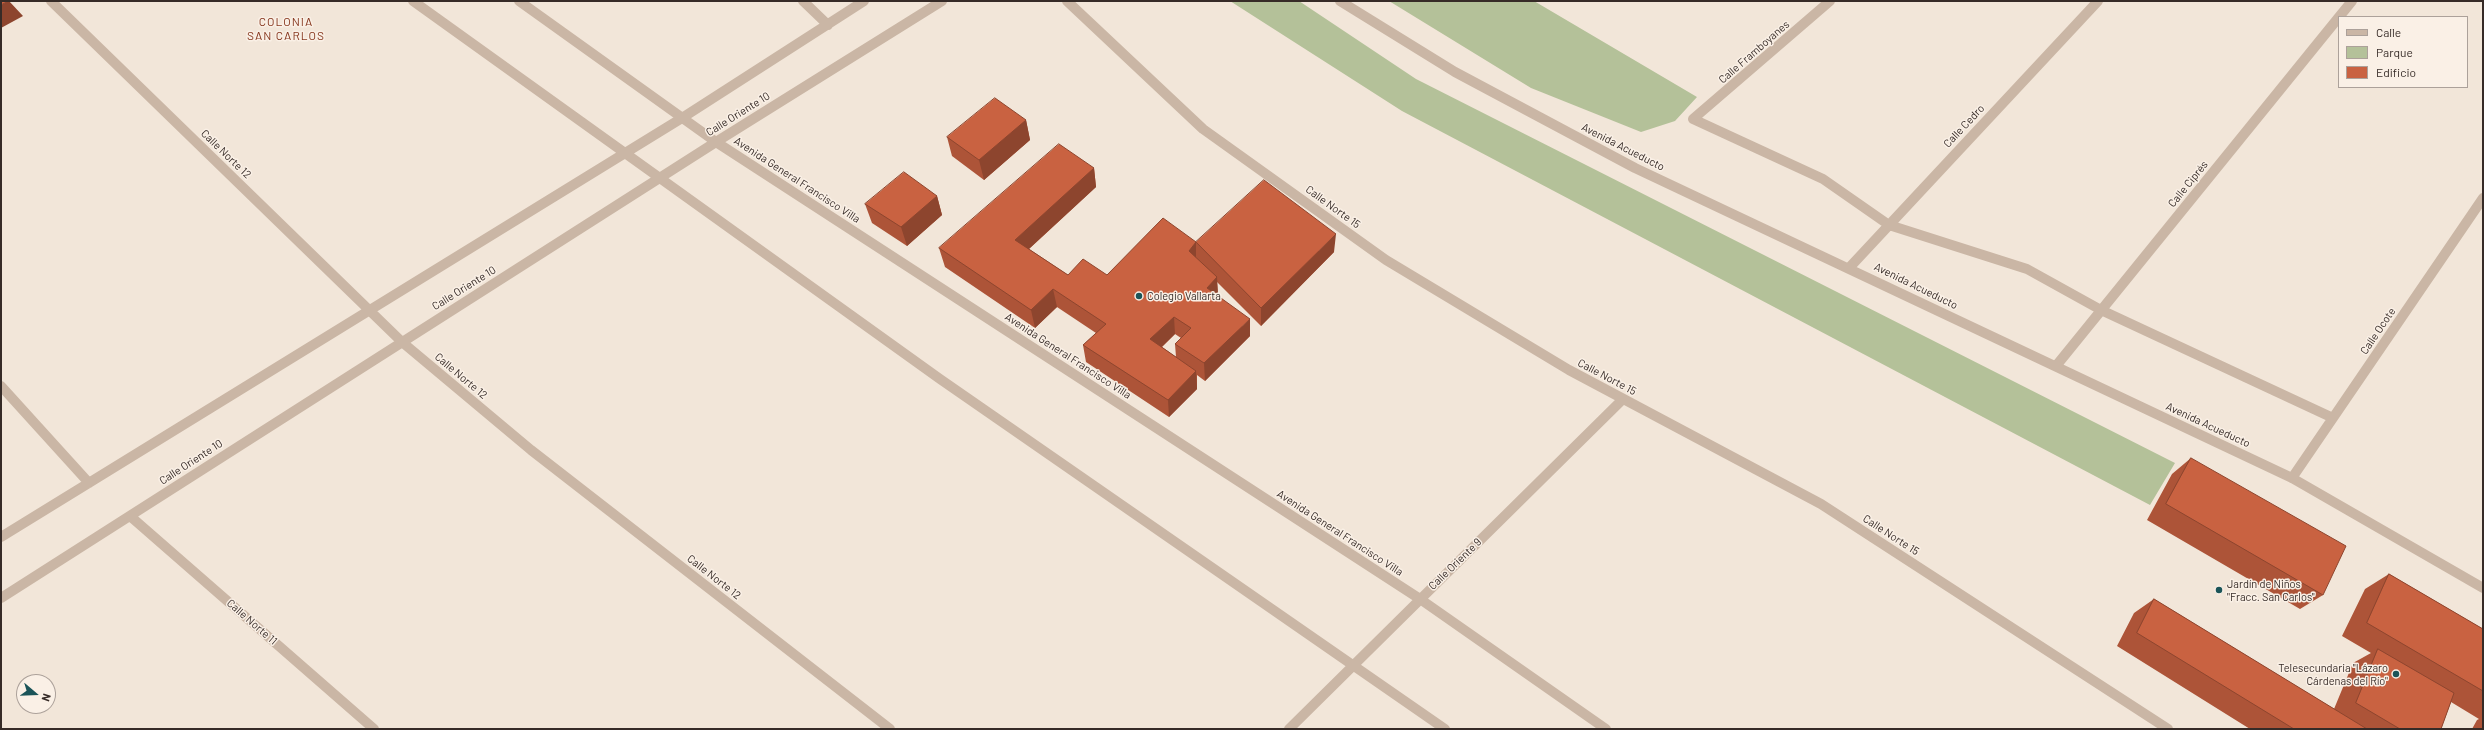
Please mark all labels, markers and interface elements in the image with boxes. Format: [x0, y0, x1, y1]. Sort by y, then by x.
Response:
district label: COLONIA SAN CARLOS [247, 15, 325, 43]
legend [2338, 16, 2468, 88]
street label: Calle Framboyanes [1716, 18, 1792, 86]
text: Calle [2376, 25, 2401, 39]
text: Parque [2376, 45, 2413, 59]
text: Edificio [2376, 65, 2416, 79]
street label: Calle Oriente 10 [704, 89, 772, 139]
street label: Calle Cedro [1941, 102, 1987, 150]
street label: Avenida Acueducto [1579, 120, 1667, 174]
street label: Calle Norte 12 [198, 127, 254, 181]
street label: Avenida General Francisco Villa [731, 134, 863, 226]
street label: Calle Ciprés [2165, 158, 2211, 210]
street label: Calle Norte 15 [1303, 183, 1363, 231]
street label: Avenida Acueducto [1872, 260, 1960, 312]
street label: Calle Oriente 10 [430, 263, 498, 313]
place label: Colegio Vallarta [1147, 289, 1221, 303]
marker: Colegio Vallarta [1134, 291, 1144, 301]
street label: Calle Ocote [2358, 305, 2398, 357]
street label: Avenida General Francisco Villa [1002, 310, 1134, 402]
street label: Calle Norte 12 [432, 350, 490, 402]
street label: Calle Norte 15 [1575, 356, 1639, 398]
street label: Avenida Acueducto [2164, 400, 2252, 450]
street label: Calle Oriente 10 [157, 437, 225, 487]
street label: Avenida General Francisco Villa [1274, 487, 1406, 579]
street label: Calle Norte 15 [1860, 512, 1922, 558]
street label: Calle Oriente 9 [1426, 535, 1484, 593]
street label: Calle Norte 12 [684, 552, 744, 602]
place label: Jardín de Niños "Fracc. San Carlos" [2227, 577, 2315, 603]
marker: Jardín de Niños "Fracc. San Carlos" [2214, 585, 2224, 595]
street label: Calle Norte 11 [224, 596, 280, 648]
place label: Telesecundaria "Lázaro Cárdenas del Río" [2278, 661, 2388, 687]
marker: Telesecundaria "Lázaro Cárdenas del Río" [2391, 669, 2401, 679]
north arrow [16, 674, 56, 714]
text: N [40, 692, 54, 703]

